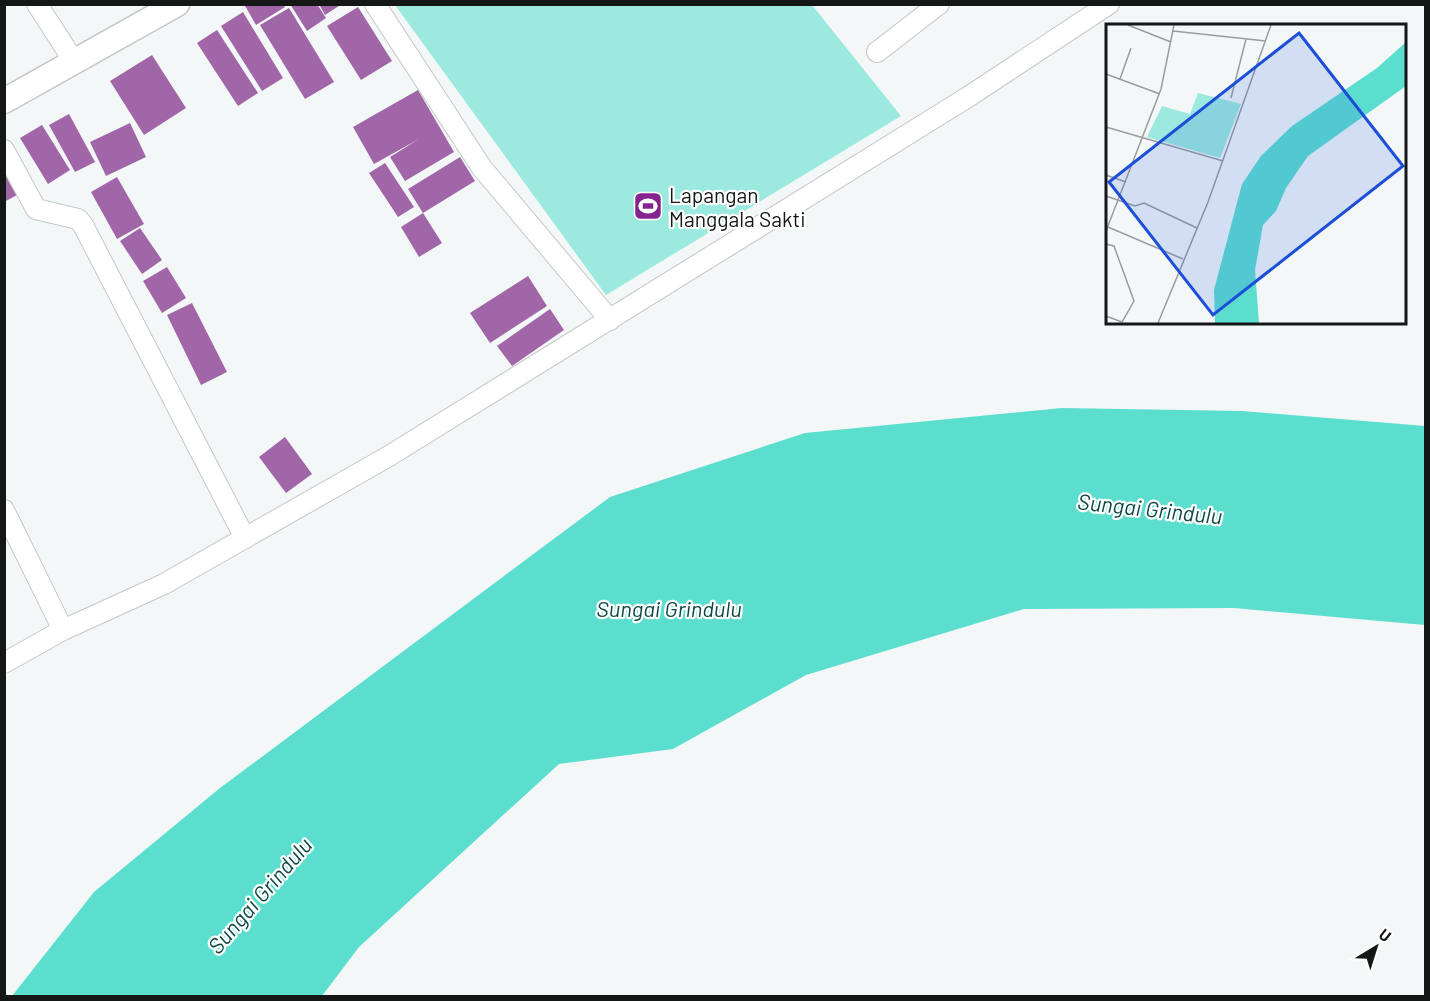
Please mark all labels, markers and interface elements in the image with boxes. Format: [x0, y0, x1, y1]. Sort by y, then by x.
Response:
inset map [1106, 24, 1406, 324]
place label: Lapangan Manggala Sakti [669, 182, 806, 231]
sports icon: Lapangan Manggala Sakti [632, 190, 664, 222]
water label: Sungai Grindulu [1076, 487, 1224, 529]
water label: Sungai Grindulu [596, 595, 742, 621]
water label: Sungai Grindulu [202, 832, 316, 958]
north arrow [1346, 917, 1406, 977]
text: U [1376, 924, 1395, 945]

